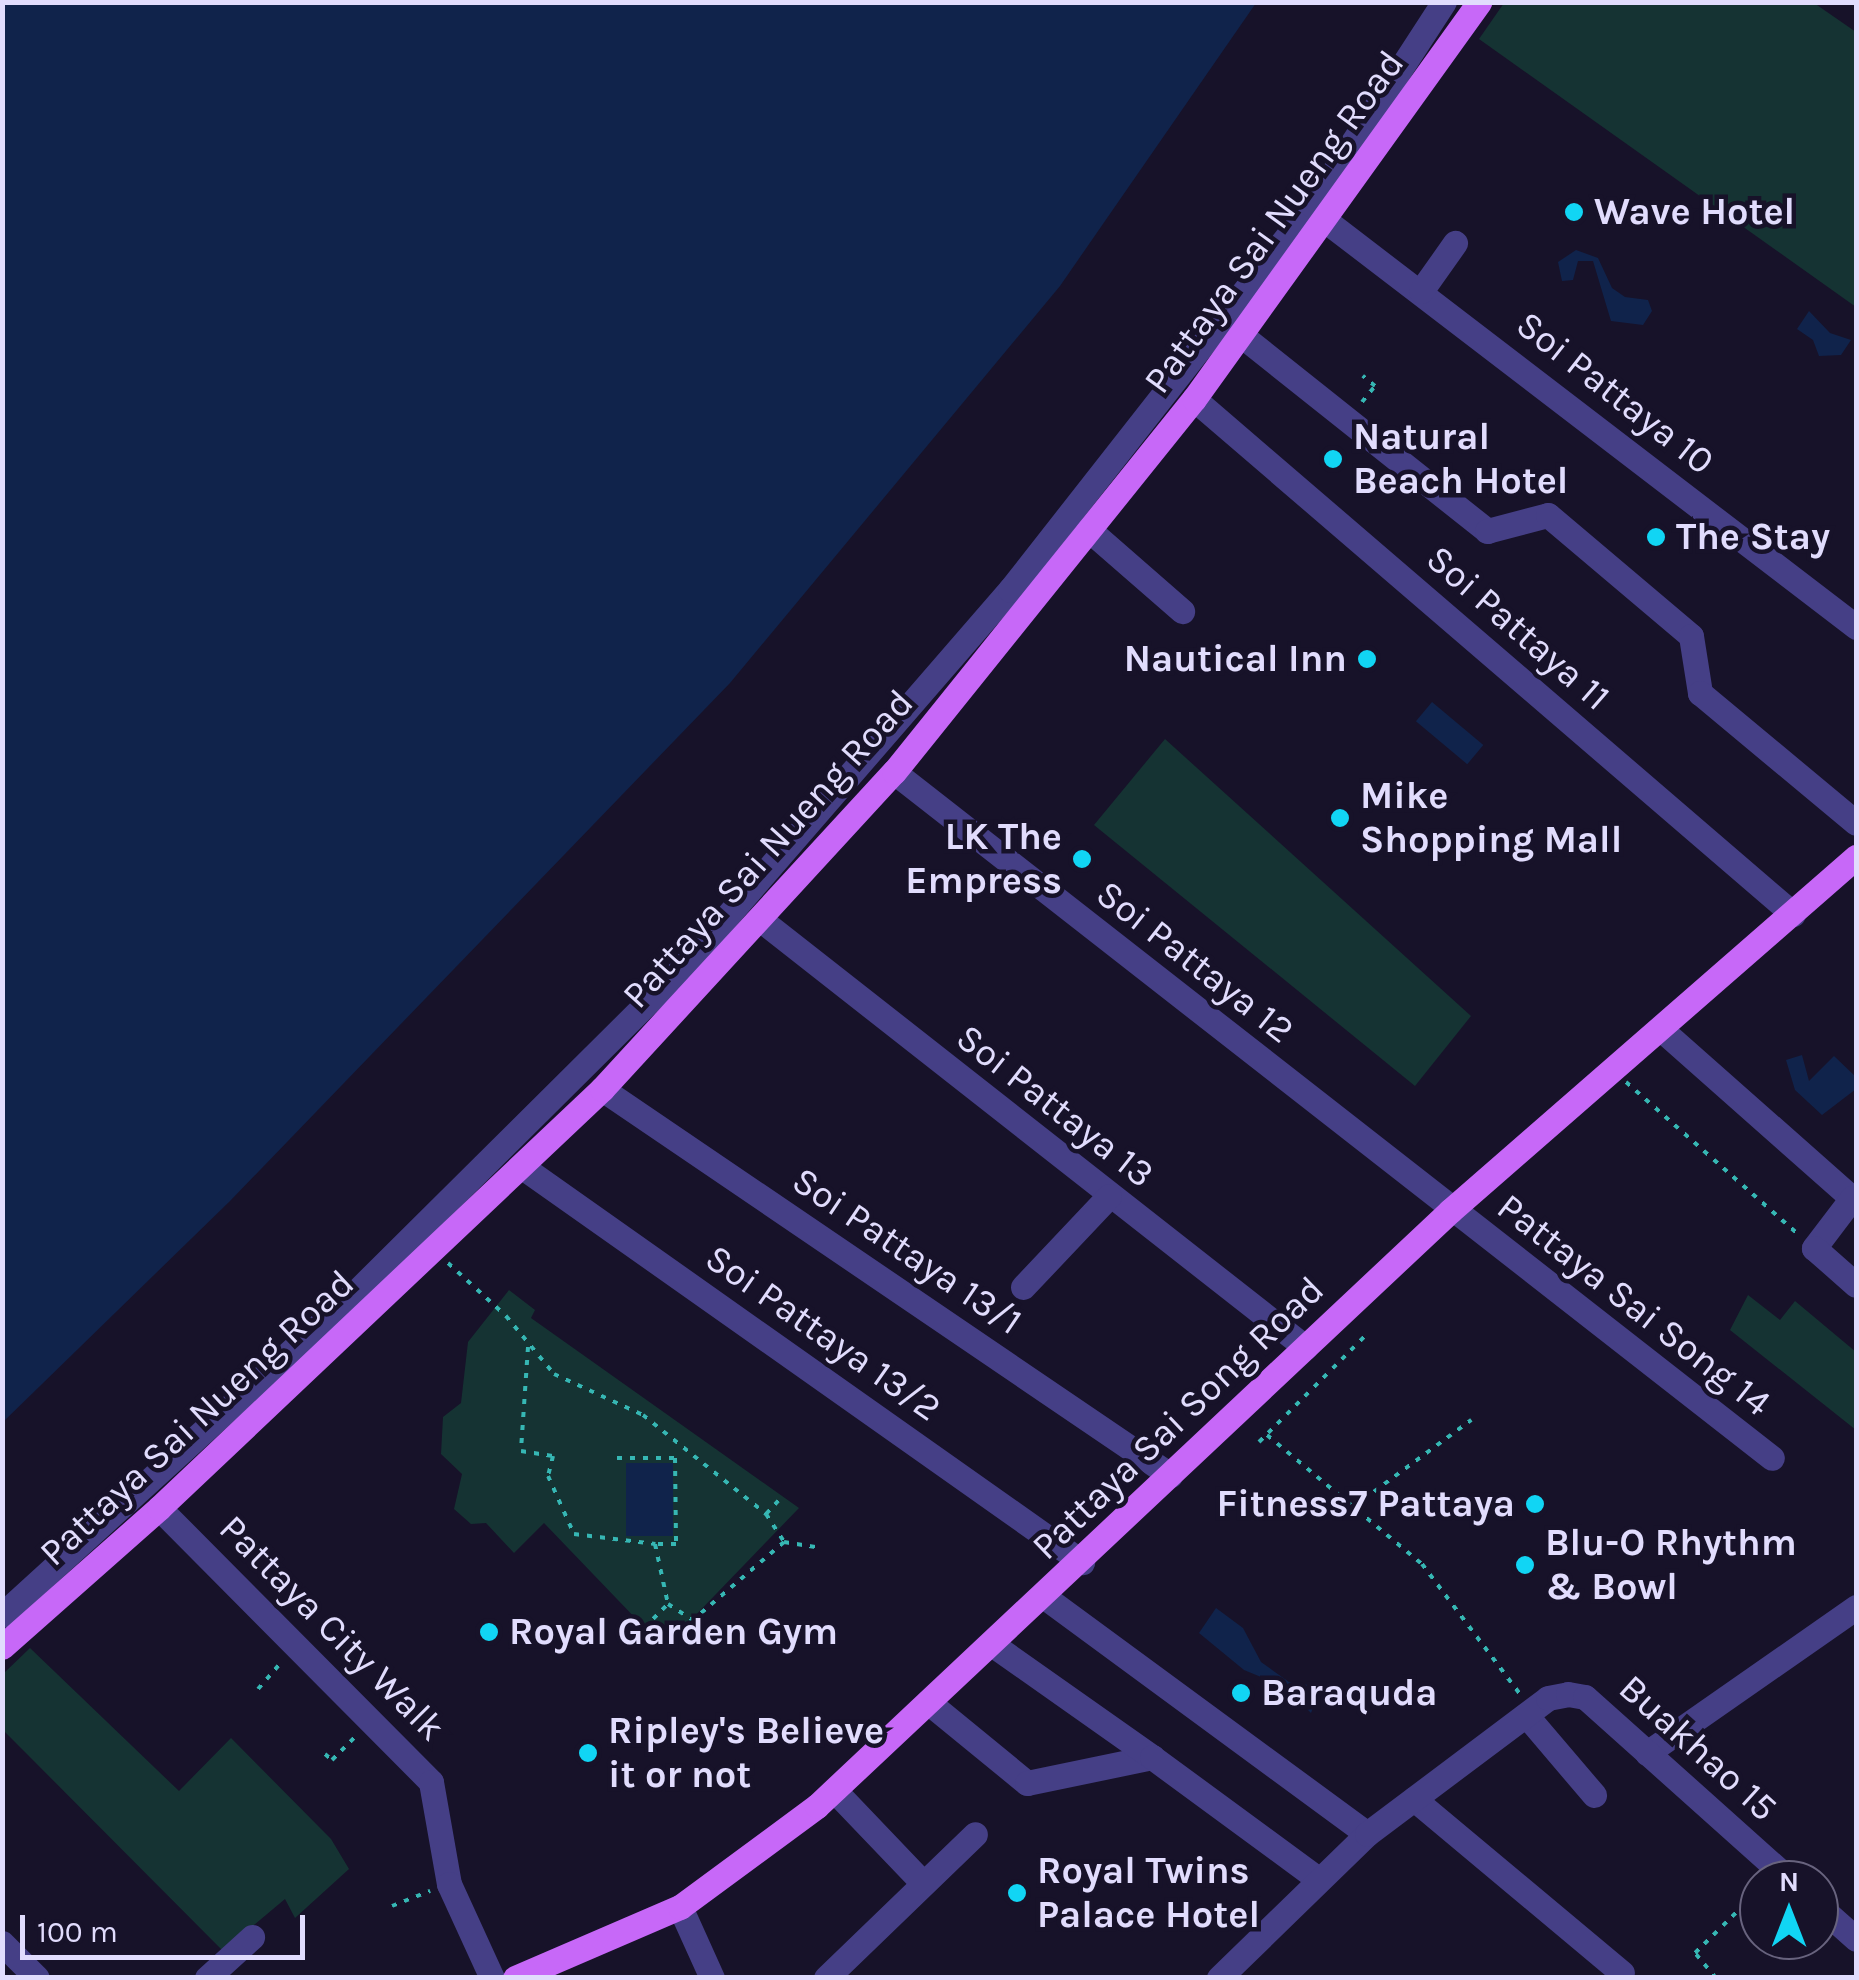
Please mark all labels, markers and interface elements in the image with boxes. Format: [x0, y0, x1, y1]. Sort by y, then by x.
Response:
street label: Pattaya Sai Nueng Road [1134, 42, 1414, 402]
place label: Wave Hotel [1594, 189, 1795, 235]
marker: Wave Hotel [1563, 201, 1585, 223]
street label: Soi Pattaya 10 [1507, 302, 1723, 484]
place label: Natural Beach Hotel [1353, 414, 1568, 504]
marker: Natural Beach Hotel [1322, 448, 1344, 470]
place label: The Stay [1676, 514, 1830, 560]
marker: The Stay [1645, 526, 1667, 548]
street label: Soi Pattaya 11 [1417, 536, 1619, 720]
place label: Nautical Inn [1124, 636, 1347, 682]
marker: Nautical Inn [1356, 648, 1378, 670]
street label: Pattaya Sai Nueng Road [613, 680, 923, 1018]
place label: Mike Shopping Mall [1360, 773, 1622, 862]
marker: Mike Shopping Mall [1329, 807, 1351, 829]
place label: LK The Empress [905, 814, 1062, 904]
marker: LK The Empress [1071, 848, 1093, 870]
street label: Soi Pattaya 12 [1087, 871, 1303, 1053]
street label: Soi Pattaya 13 [947, 1015, 1163, 1197]
street label: Soi Pattaya 13/1 [784, 1157, 1030, 1345]
street label: Pattaya Sai Song 14 [1488, 1184, 1780, 1426]
street label: Soi Pattaya 13/2 [697, 1235, 949, 1431]
street label: Pattaya Sai Nueng Road [31, 1261, 363, 1575]
street label: Pattaya Sai Song Road [1023, 1267, 1333, 1569]
place label: Fitness7 Pattaya [1216, 1481, 1515, 1527]
marker: Fitness7 Pattaya [1524, 1493, 1546, 1515]
street label: Pattaya City Walk [210, 1506, 454, 1750]
place label: Blu-O Rhythm & Bowl [1545, 1520, 1797, 1610]
marker: Blu-O Rhythm & Bowl [1514, 1554, 1536, 1576]
place label: Royal Garden Gym [509, 1609, 838, 1655]
marker: Royal Garden Gym [478, 1621, 500, 1643]
street label: Buakhao 15 [1610, 1665, 1786, 1831]
place label: Baraquda [1261, 1670, 1438, 1716]
marker: Baraquda [1230, 1682, 1252, 1704]
place label: Ripley's Believe it or not [608, 1708, 884, 1798]
marker: Ripley's Believe it or not [577, 1742, 599, 1764]
place label: Royal Twins Palace Hotel [1037, 1848, 1260, 1938]
north arrow [1739, 1860, 1839, 1960]
text: N [1779, 1865, 1799, 1898]
marker: Royal Twins Palace Hotel [1006, 1882, 1028, 1904]
scale bar [25, 1895, 310, 1957]
text: 100 m [37, 1914, 118, 1950]

